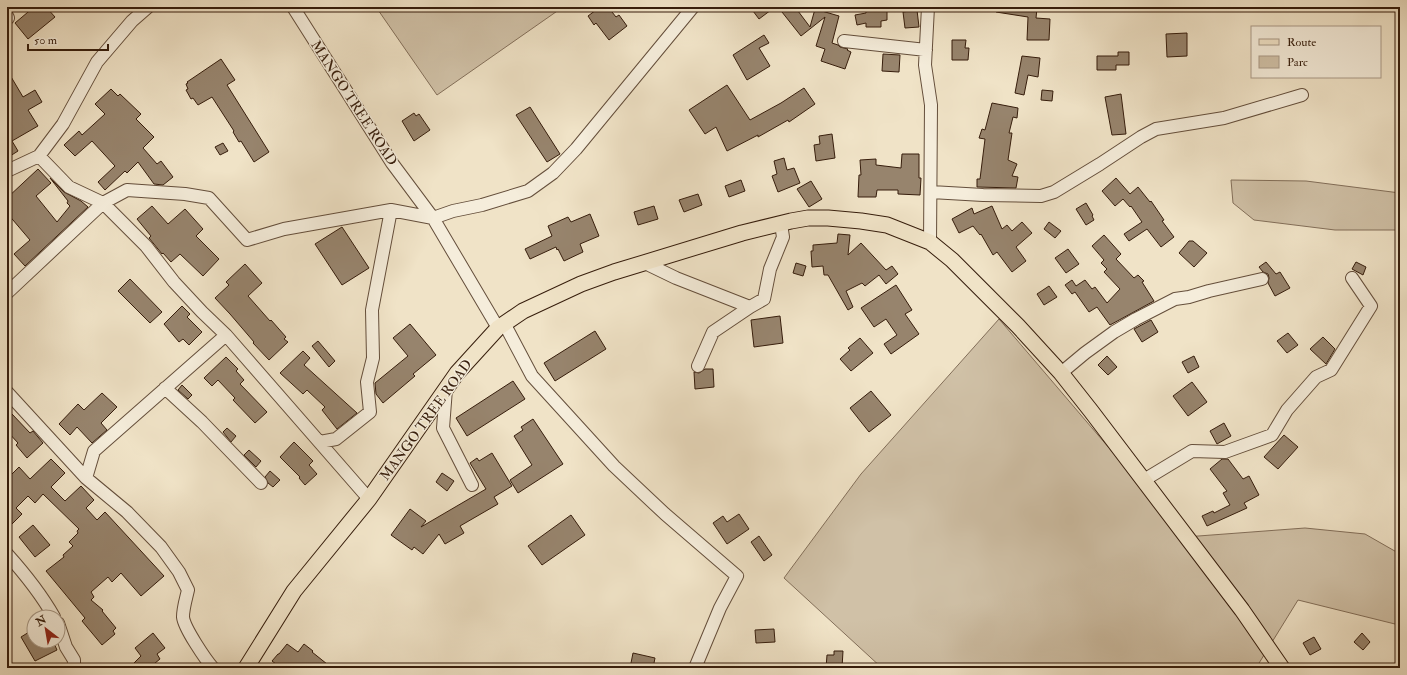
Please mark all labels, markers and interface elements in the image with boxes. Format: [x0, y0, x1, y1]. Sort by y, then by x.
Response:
scale bar [28, 26, 108, 52]
legend [1251, 26, 1381, 78]
text: 50 m [34, 33, 58, 48]
text: Route [1287, 35, 1316, 50]
street label: MANGO TREE ROAD [307, 37, 401, 169]
text: Parc [1287, 55, 1308, 70]
street label: MANGO TREE ROAD [376, 356, 476, 484]
north arrow [26, 609, 66, 649]
text: N [33, 612, 50, 629]

